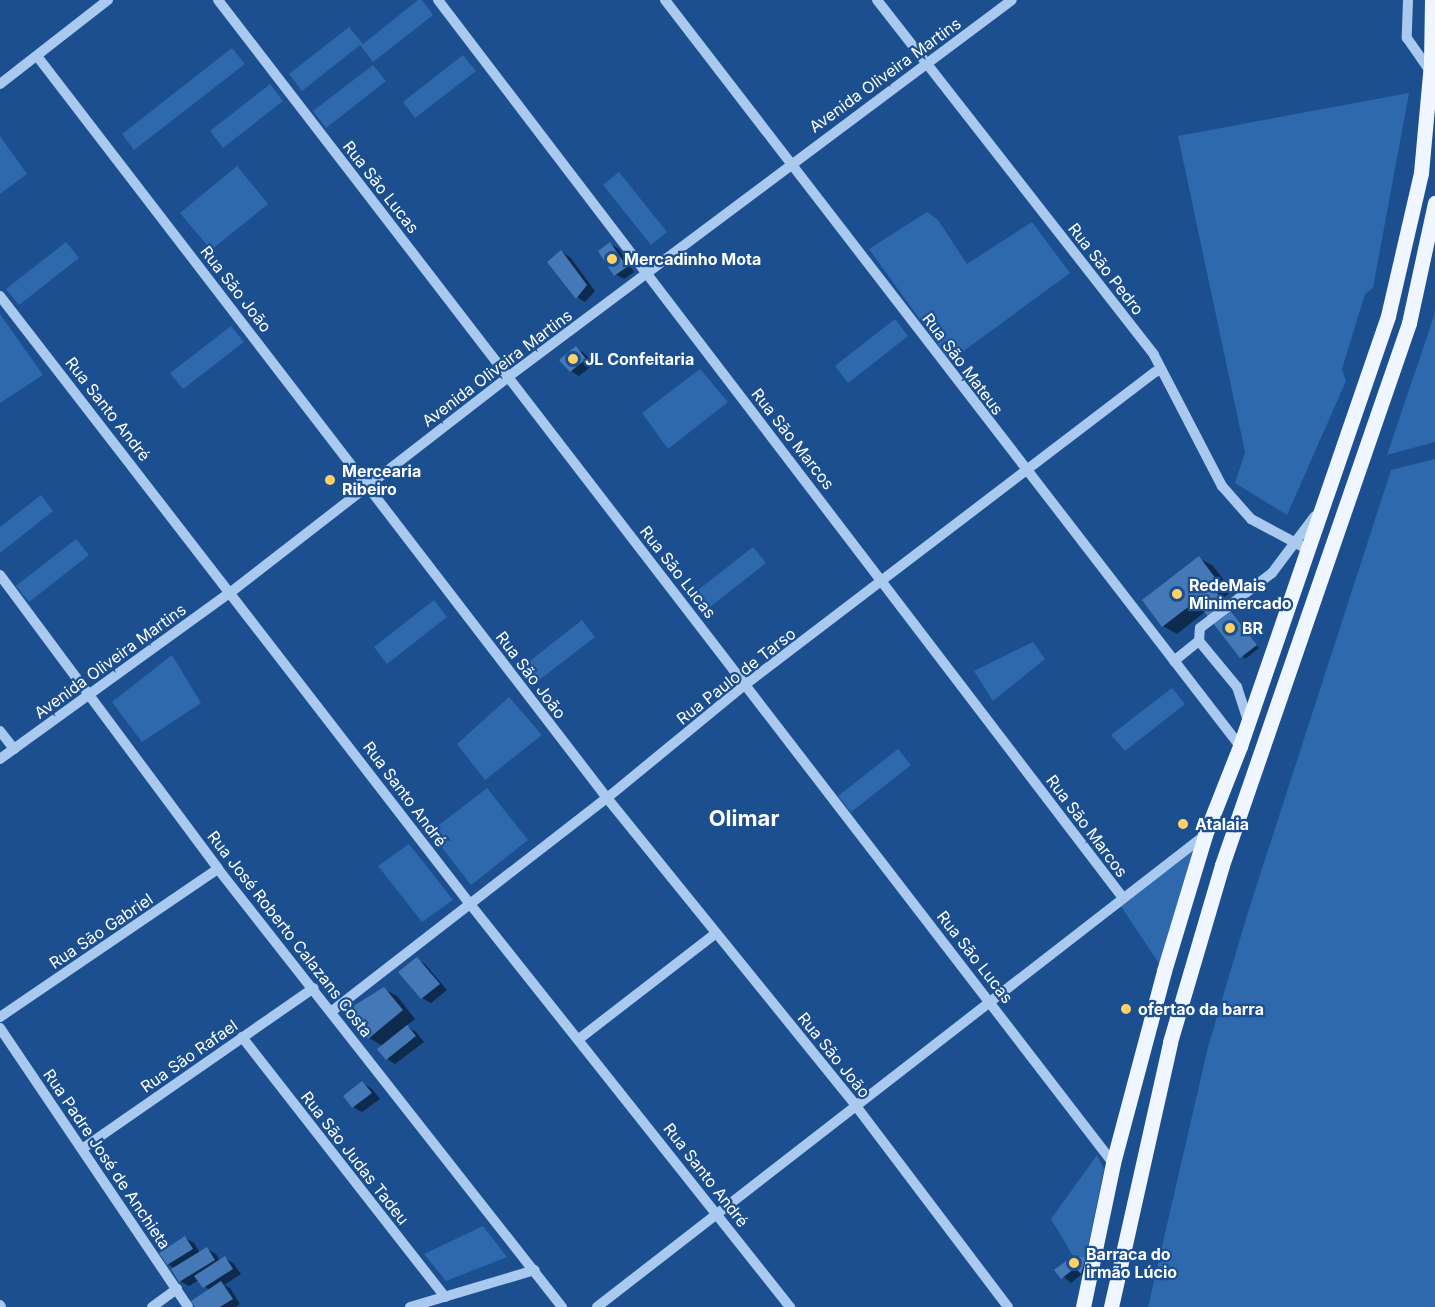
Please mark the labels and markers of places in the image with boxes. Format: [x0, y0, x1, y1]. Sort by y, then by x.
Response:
place label: Mercadinho Mota [624, 249, 761, 269]
marker: Mercadinho Mota [605, 252, 619, 266]
place label: JL Confeitaria [585, 349, 694, 369]
marker: JL Confeitaria [566, 352, 580, 366]
place label: Mercearia Ribeiro [342, 461, 421, 499]
marker: Mercearia Ribeiro [323, 473, 337, 487]
place label: RedeMais Minimercado [1189, 575, 1292, 613]
marker: RedeMais Minimercado [1170, 587, 1184, 601]
place label: BR [1242, 618, 1263, 638]
marker: BR [1223, 621, 1237, 635]
place label: Atalaia [1195, 814, 1249, 834]
marker: Atalaia [1176, 817, 1190, 831]
place label: ofertao da barra [1138, 999, 1264, 1019]
marker: ofertao da barra [1119, 1002, 1133, 1016]
place label: Barraca do irmão Lúcio [1086, 1244, 1177, 1282]
marker: Barraca do irmão Lúcio [1067, 1256, 1081, 1270]

